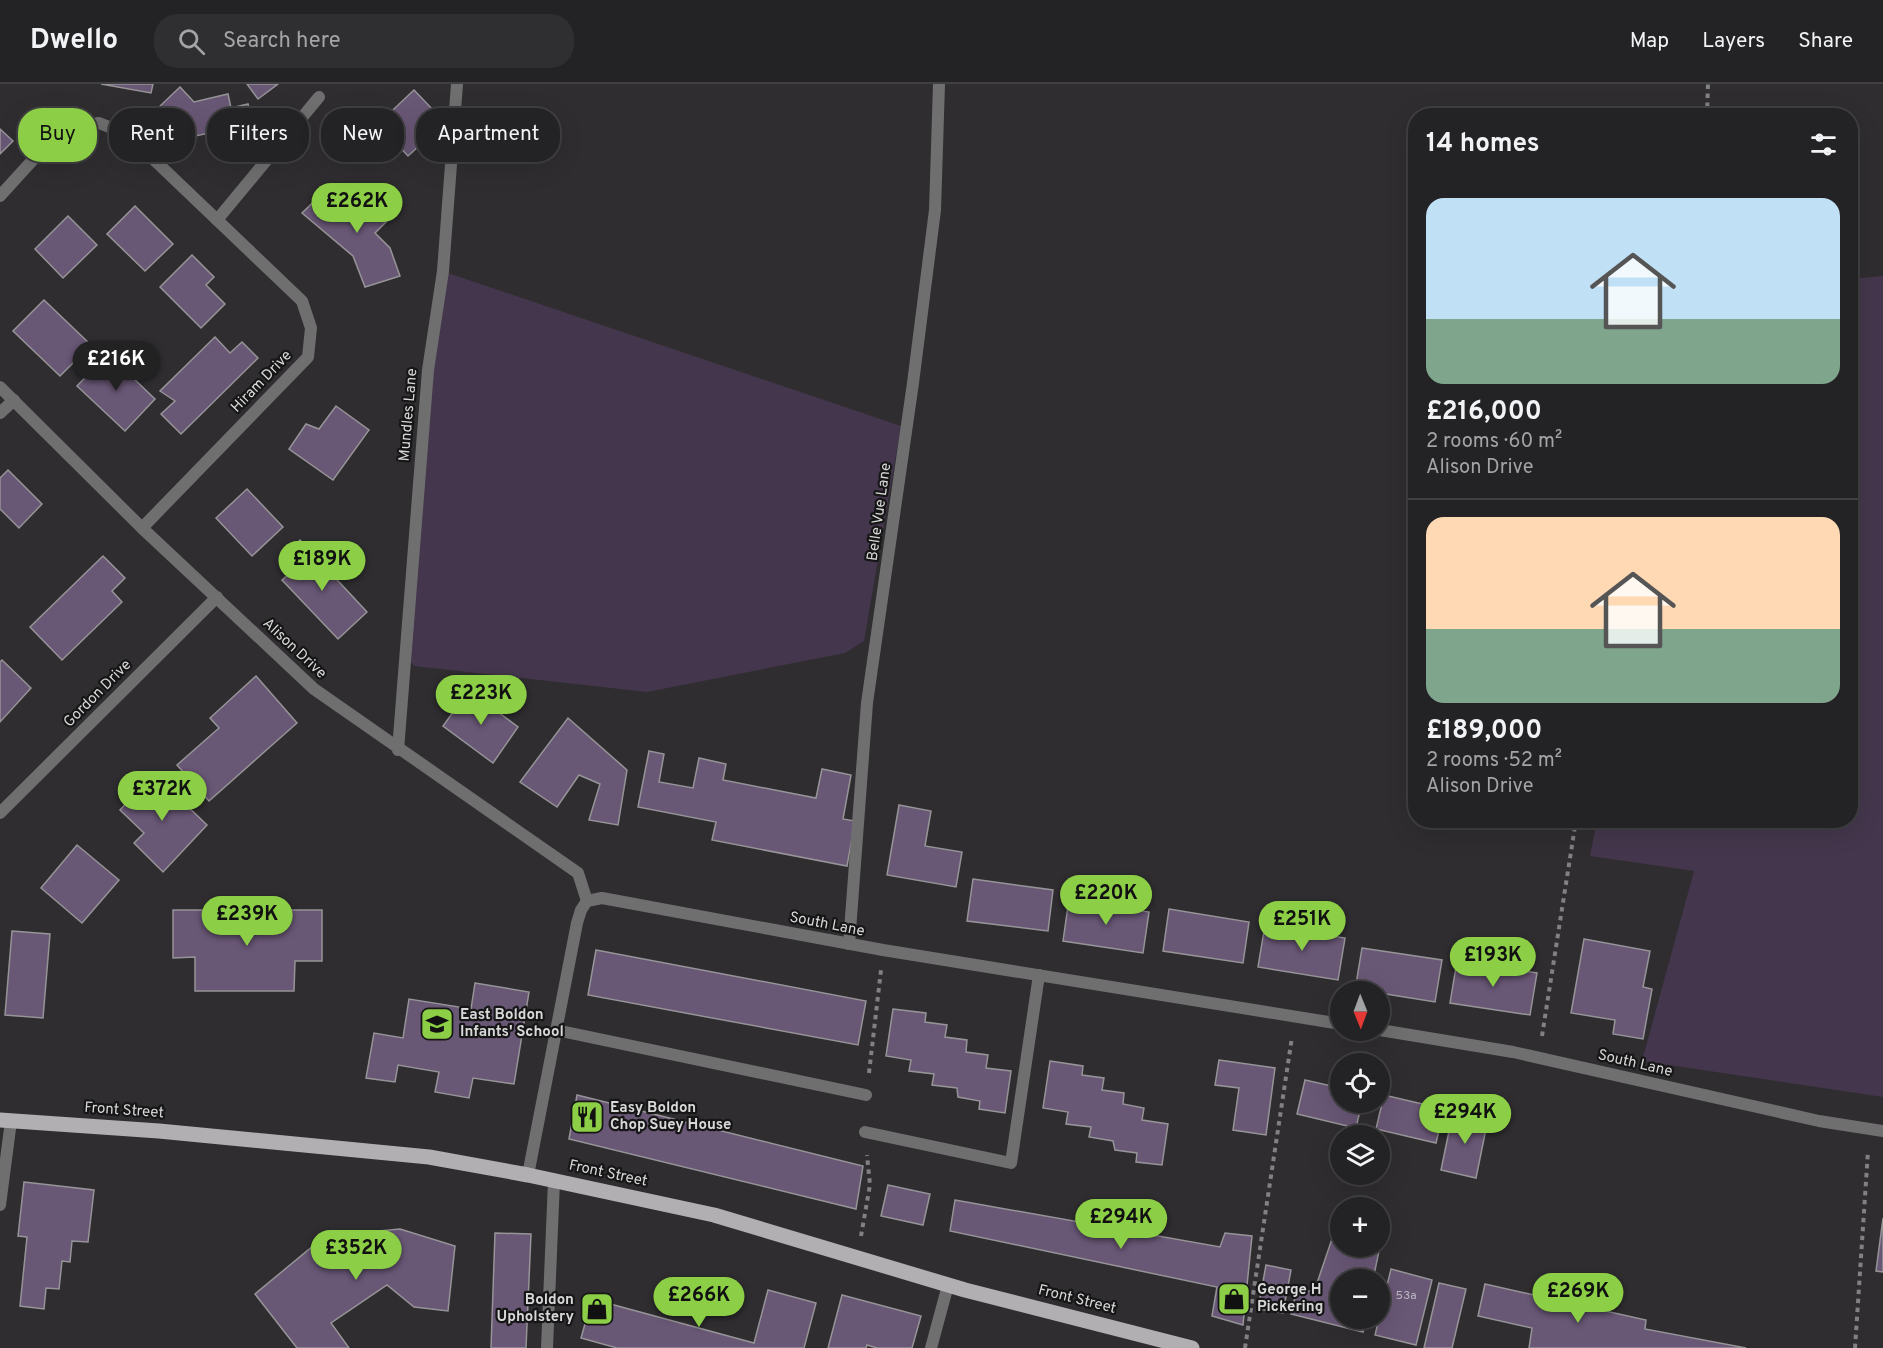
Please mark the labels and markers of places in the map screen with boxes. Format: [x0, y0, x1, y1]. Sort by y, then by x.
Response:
pin: £262K [315, 183, 399, 234]
pin: £216K [74, 341, 158, 392]
pin: £189K [280, 541, 364, 592]
pin: £223K [439, 675, 523, 726]
pin: £372K [120, 771, 204, 822]
pin: £220K [1064, 875, 1148, 926]
pin: £239K [205, 896, 289, 947]
pin: £251K [1260, 901, 1344, 952]
pin: £193K [1451, 937, 1535, 988]
school or university icon: East Boldon Infants' School [419, 1006, 455, 1042]
place label: East Boldon Infants' School [460, 1006, 564, 1042]
pin: £294K [1423, 1094, 1507, 1145]
restaurant icon: Easy Boldon Chop Suey House [569, 1099, 605, 1135]
place label: Easy Boldon Chop Suey House [610, 1099, 731, 1135]
pin: £294K [1079, 1199, 1163, 1250]
pin: £352K [314, 1230, 398, 1281]
pin: £269K [1536, 1273, 1620, 1324]
pin: £266K [657, 1277, 741, 1328]
shop icon: George H Pickering [1216, 1281, 1252, 1317]
place label: George H Pickering [1257, 1281, 1323, 1317]
place label: Boldon Upholstery [497, 1291, 574, 1327]
shop icon: Boldon Upholstery [579, 1291, 615, 1327]

